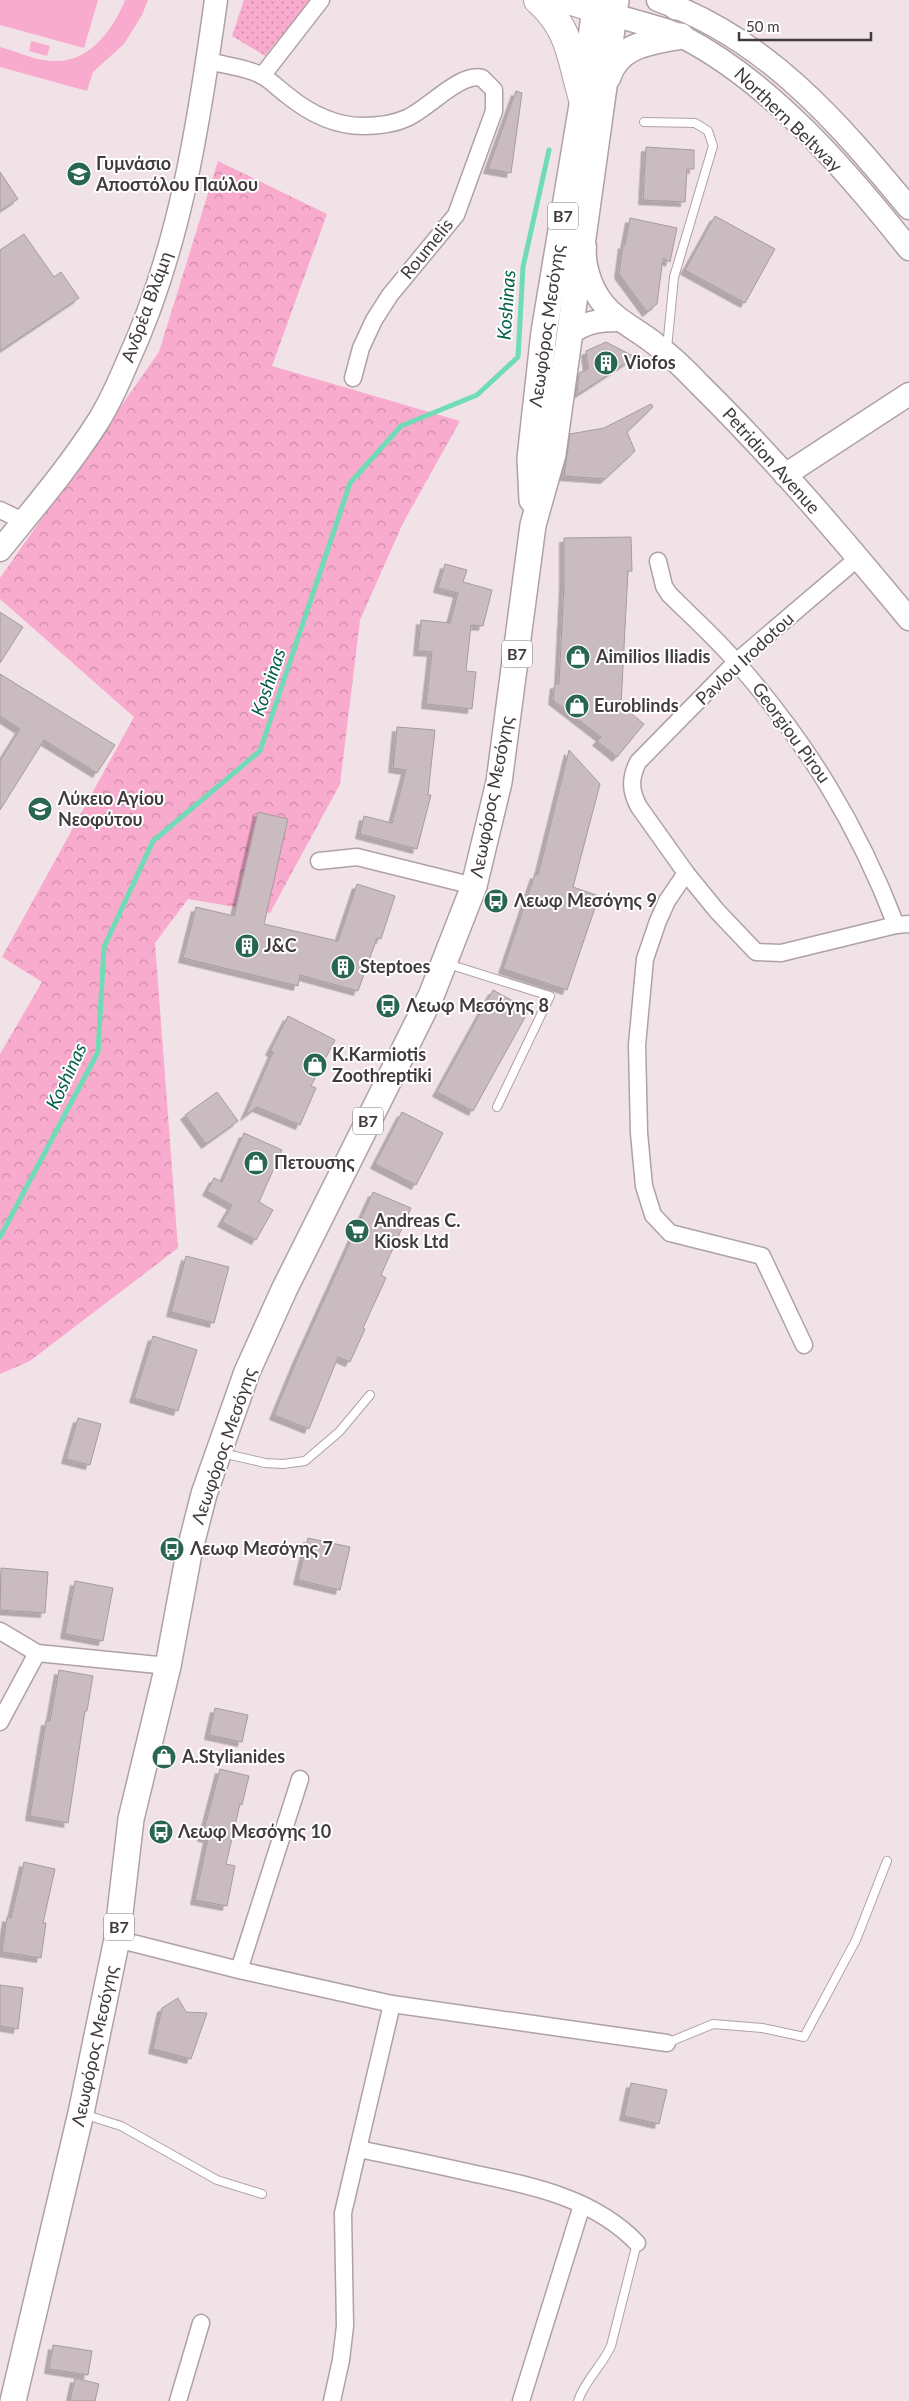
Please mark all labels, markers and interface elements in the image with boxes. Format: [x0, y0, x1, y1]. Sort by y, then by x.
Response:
scale bar [739, 10, 872, 42]
text: 50 m [746, 17, 780, 35]
street label: Northern Beltway [730, 62, 848, 177]
place label: Γυμνάσιο Αποστόλου Παύλου [95, 152, 258, 195]
school or university icon: Γυμνάσιο Αποστόλου Παύλου [66, 161, 92, 187]
road number: B7 [548, 202, 578, 230]
street label: Roumelis [395, 213, 457, 283]
street label: Λεωφόρος Μεσόγης [524, 242, 568, 409]
street label: Ανδρέα Βλάμη [116, 248, 176, 365]
water label: Koshinas [492, 269, 519, 341]
building icon: Viofos [593, 350, 619, 376]
place label: Viofos [623, 351, 676, 373]
street label: Petridion Avenue [718, 403, 825, 518]
street label: Pavlou Irodotou [691, 607, 798, 709]
road number: B7 [502, 641, 532, 668]
water label: Koshinas [245, 644, 290, 719]
shop icon: Aimilios Iliadis [565, 644, 591, 670]
place label: Aimilios Iliadis [595, 645, 711, 667]
street label: Georgiou Pirou [748, 678, 836, 787]
shop icon: Euroblinds [564, 693, 590, 719]
place label: Euroblinds [594, 694, 679, 716]
street label: Λεωφόρος Μεσόγης [465, 714, 518, 879]
place label: Λύκειο Αγίου Νεοφύτου [57, 787, 164, 830]
school or university icon: Λύκειο Αγίου Νεοφύτου [27, 796, 53, 822]
bus stop icon: Λεωφ Μεσόγης 9 [483, 888, 509, 914]
place label: Λεωφ Μεσόγης 9 [513, 889, 657, 911]
building icon: J&C [234, 933, 260, 959]
place label: J&C [264, 934, 297, 956]
building icon: Steptoes [330, 954, 356, 980]
place label: Steptoes [360, 955, 430, 977]
bus stop icon: Λεωφ Μεσόγης 8 [375, 993, 401, 1019]
place label: Λεωφ Μεσόγης 8 [405, 994, 549, 1016]
water label: Koshinas [40, 1039, 91, 1112]
place label: K.Karmiotis Zoothreptiki [332, 1043, 432, 1086]
shop icon: K.Karmiotis Zoothreptiki [302, 1052, 328, 1078]
road number: B7 [353, 1108, 383, 1134]
shop icon: Πετουσης [243, 1150, 269, 1176]
place label: Πετουσης [274, 1151, 355, 1173]
place label: Andreas C. Kiosk Ltd [373, 1209, 461, 1252]
supermarket icon: Andreas C. Kiosk Ltd [344, 1218, 370, 1244]
street label: Λεωφόρος Μεσόγης [186, 1364, 260, 1527]
bus stop icon: Λεωφ Μεσόγης 7 [159, 1536, 185, 1562]
place label: Λεωφ Μεσόγης 7 [189, 1537, 333, 1559]
shop icon: A.Stylianides [151, 1744, 177, 1770]
place label: A.Stylianides [181, 1745, 285, 1767]
bus stop icon: Λεωφ Μεσόγης 10 [148, 1819, 174, 1845]
place label: Λεωφ Μεσόγης 10 [177, 1820, 331, 1842]
road number: B7 [104, 1914, 134, 1940]
street label: Λεωφόρος Μεσόγης [66, 1963, 122, 2128]

